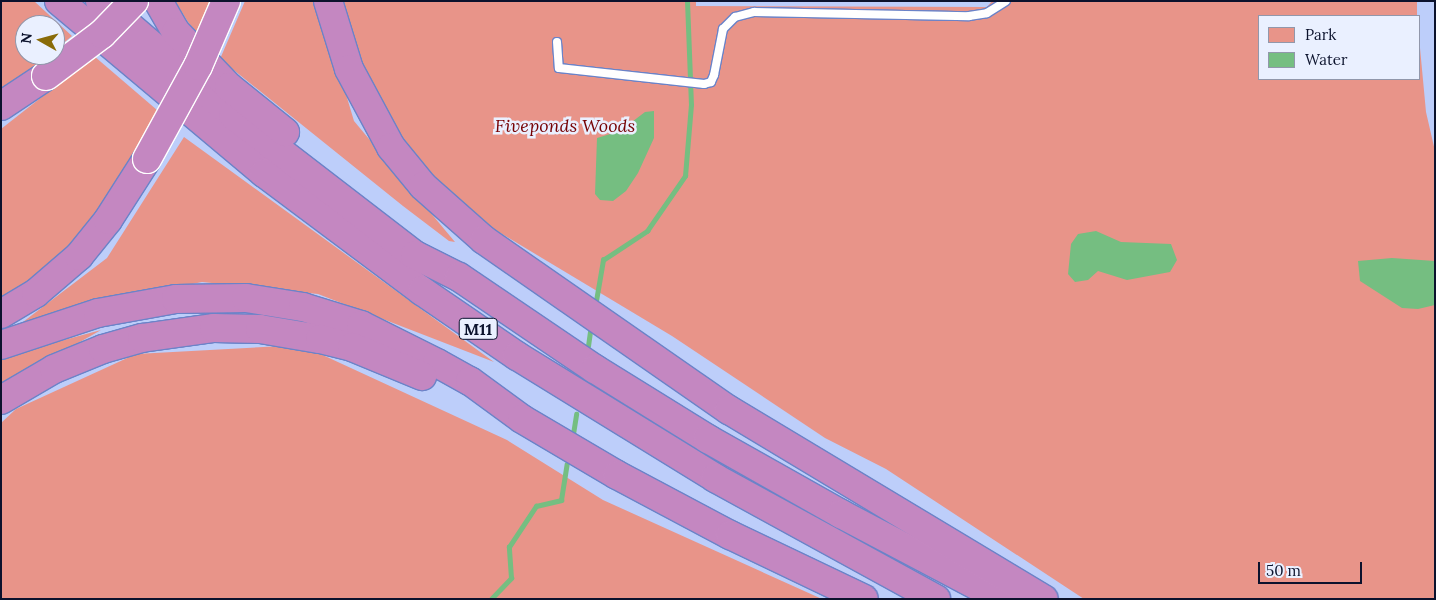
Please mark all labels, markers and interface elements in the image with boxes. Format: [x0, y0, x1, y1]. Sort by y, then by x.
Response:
north arrow [15, 15, 65, 65]
legend [1258, 15, 1421, 80]
text: Park [1305, 25, 1336, 44]
text: N [17, 32, 36, 45]
text: Water [1305, 50, 1347, 69]
park label: Fiveponds Woods [495, 115, 635, 137]
road number: M11 [458, 316, 498, 342]
scale bar [1261, 552, 1365, 584]
text: 50 m [1266, 561, 1301, 580]

